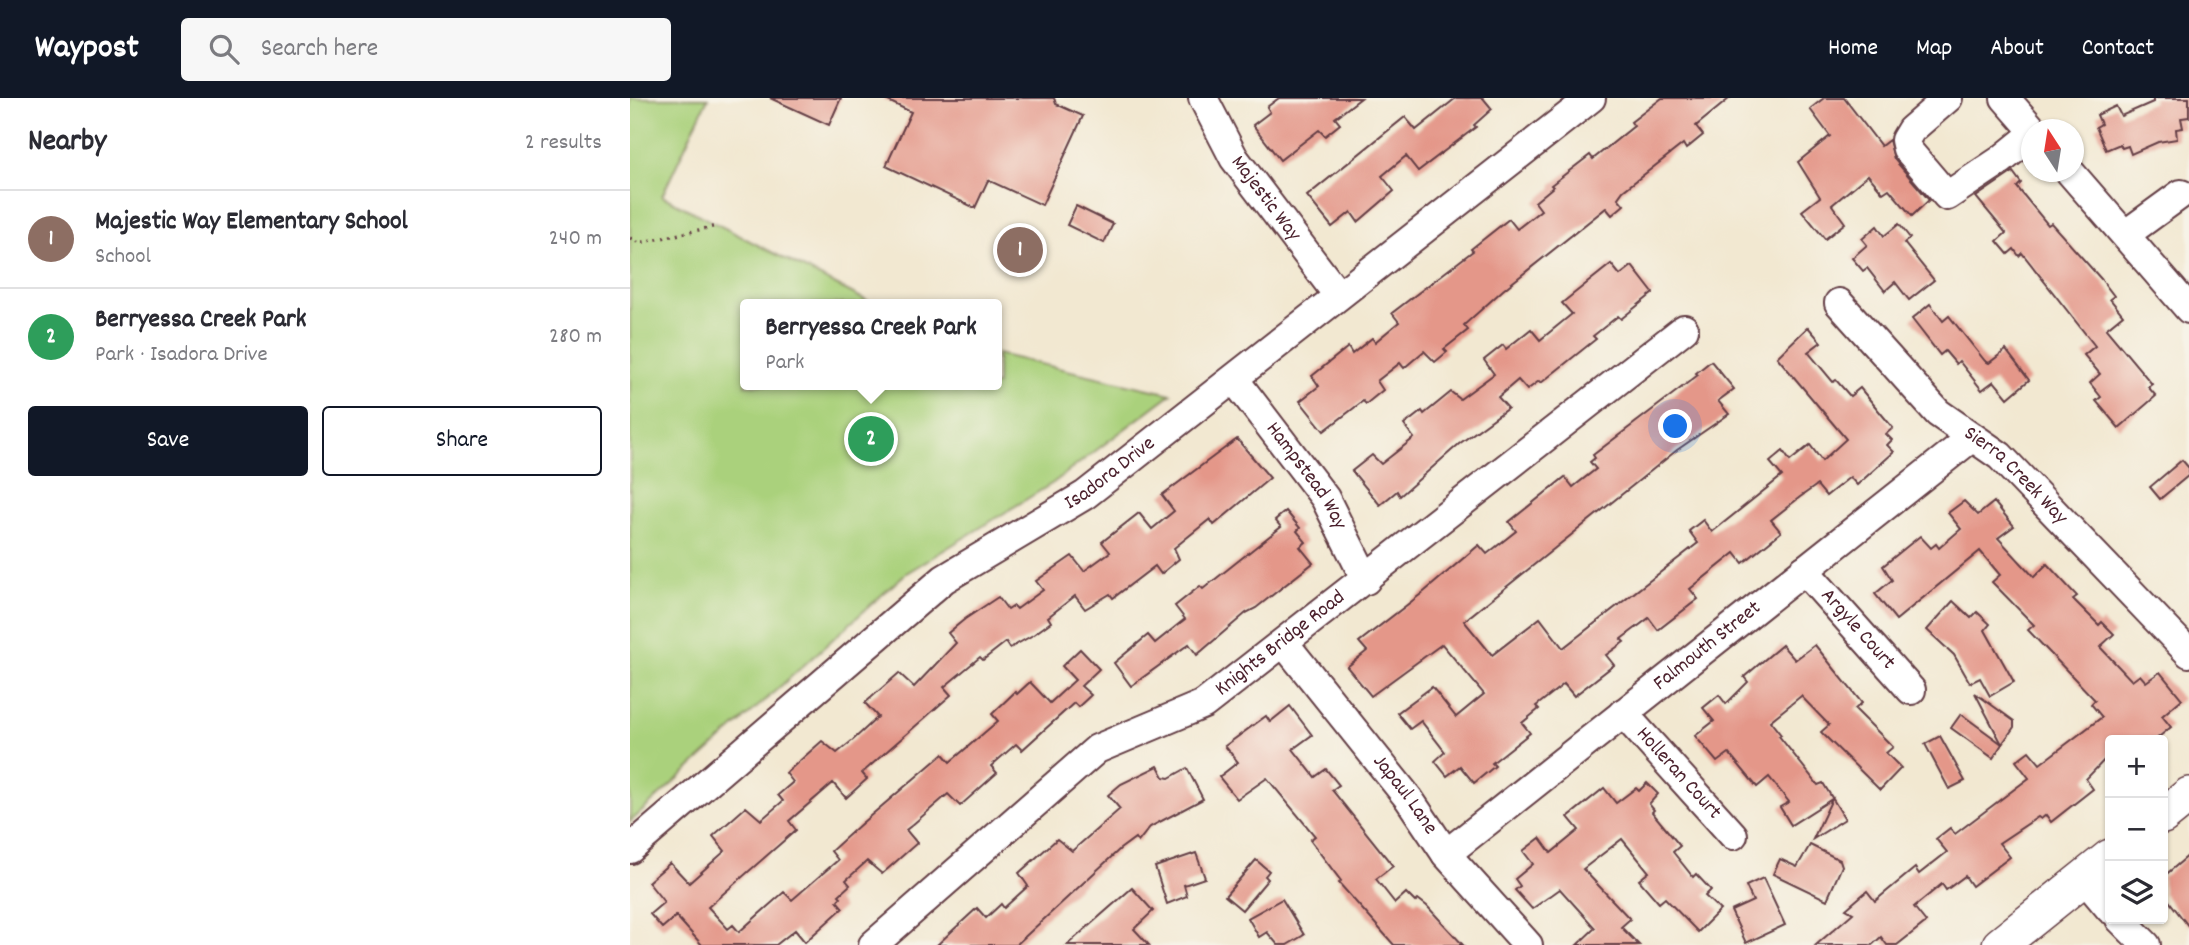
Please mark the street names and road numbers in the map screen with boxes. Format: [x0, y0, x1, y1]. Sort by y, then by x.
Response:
street label: Majestic Way [1223, 150, 1308, 249]
street label: Hampstead Way [1257, 416, 1354, 536]
street label: Sierra Creek Way [1957, 420, 2074, 533]
street label: Isadora Drive [1059, 430, 1162, 519]
street label: Argyle Court [1813, 582, 1902, 677]
street label: Knights Bridge Road [1209, 584, 1352, 704]
street label: Falmouth Street [1647, 594, 1768, 699]
street label: Holleran Court [1628, 721, 1728, 827]
street label: Japaul Lane [1364, 749, 1444, 841]

